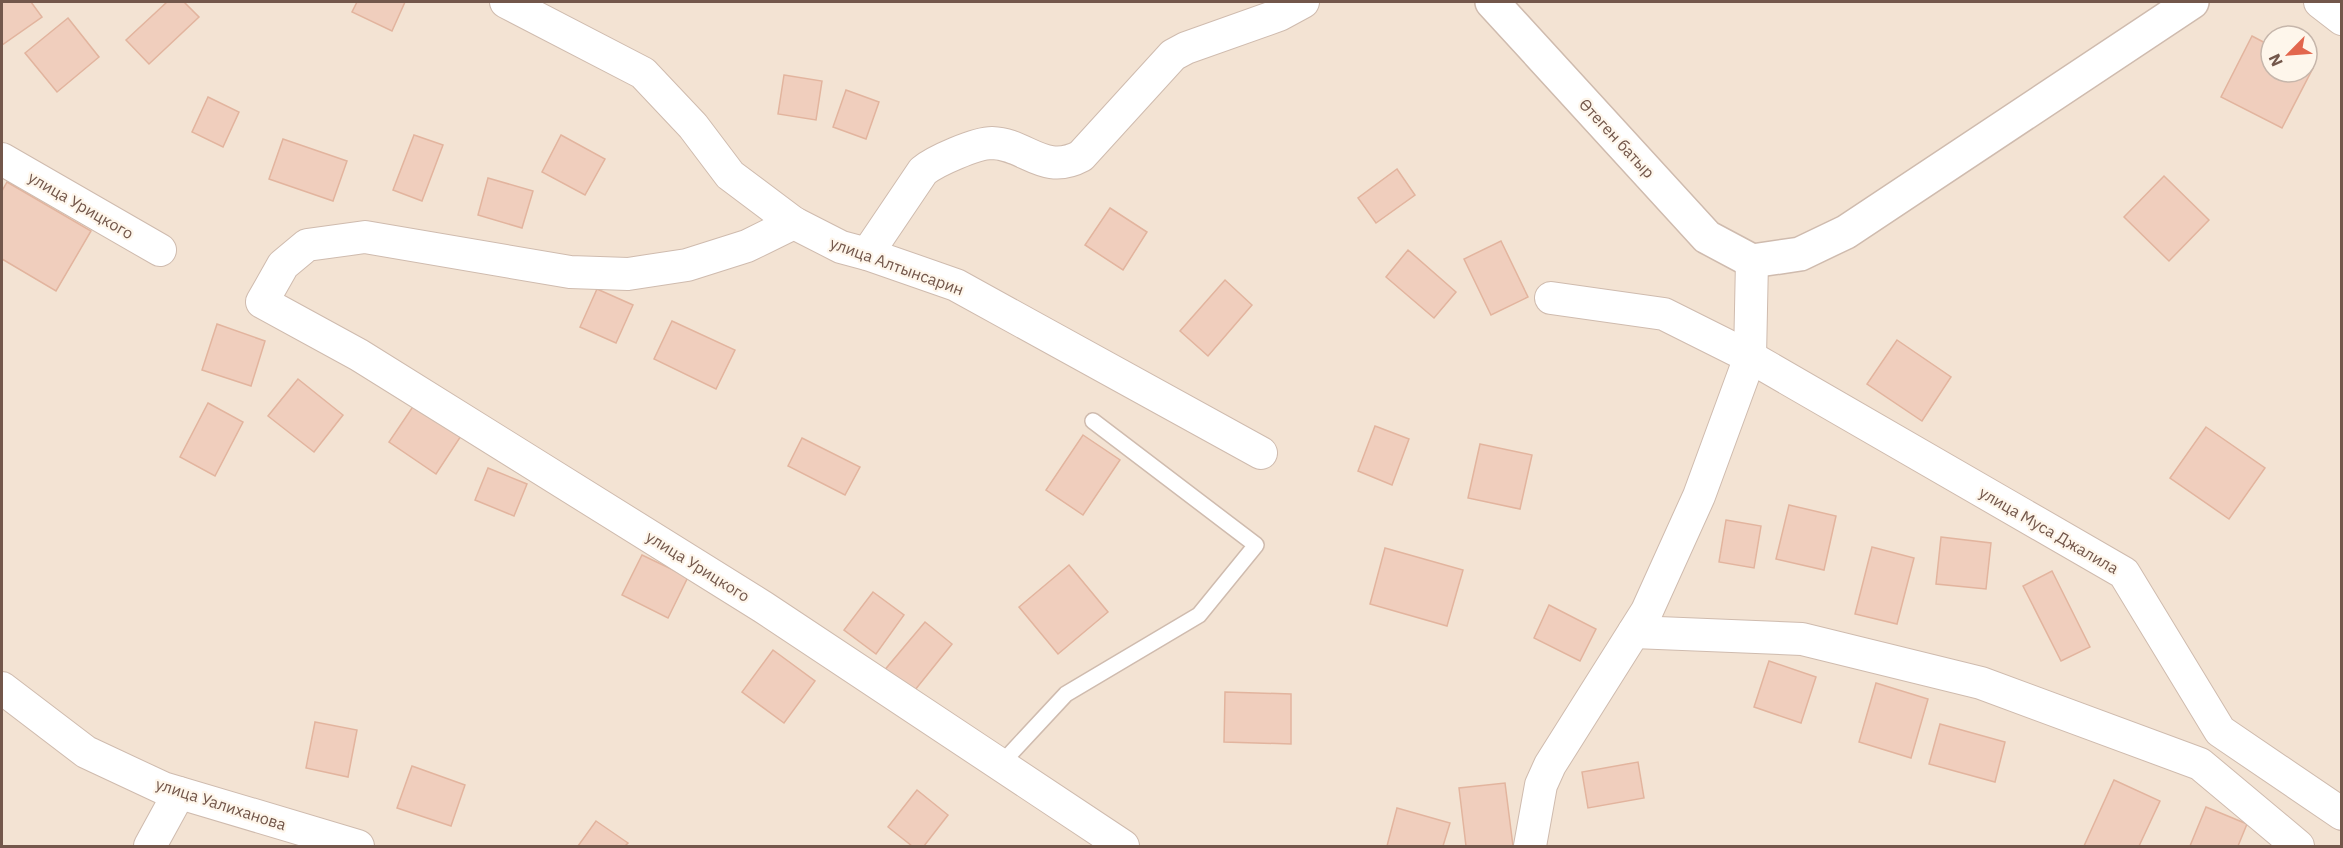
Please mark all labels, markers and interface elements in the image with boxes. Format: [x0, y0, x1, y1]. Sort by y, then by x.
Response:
north arrow [2259, 24, 2319, 84]
text: N [2264, 51, 2287, 70]
street label: Өтеген батыр [1575, 94, 1659, 182]
street label: улица Урицкого [25, 167, 137, 243]
street label: улица Алтынсарин [827, 233, 967, 299]
street label: улица Муса Джалила [1976, 482, 2123, 578]
street label: улица Урицкого [642, 526, 754, 606]
street label: улица Уалиханова [153, 773, 289, 835]

